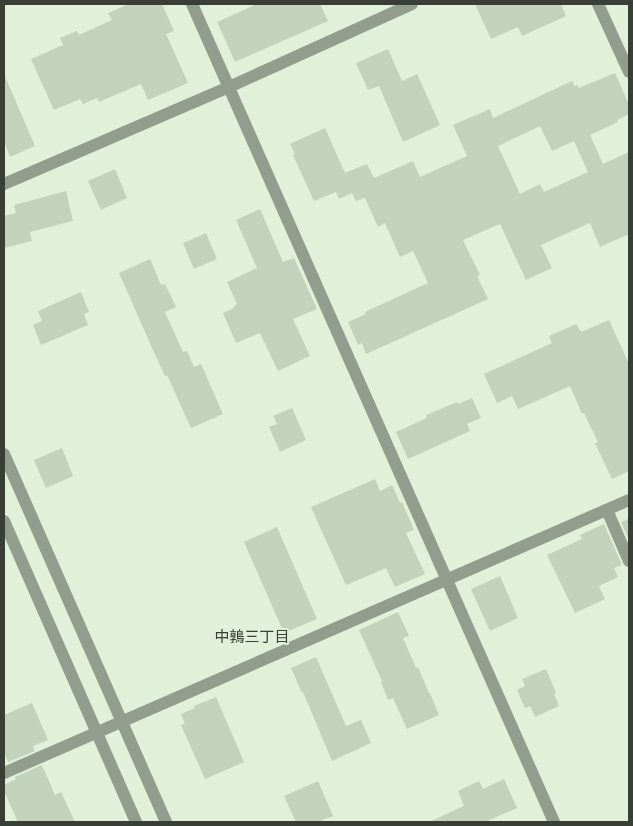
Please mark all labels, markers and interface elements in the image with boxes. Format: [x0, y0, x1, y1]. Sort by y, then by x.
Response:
district label: 中鶉三丁目 [214, 626, 290, 647]

